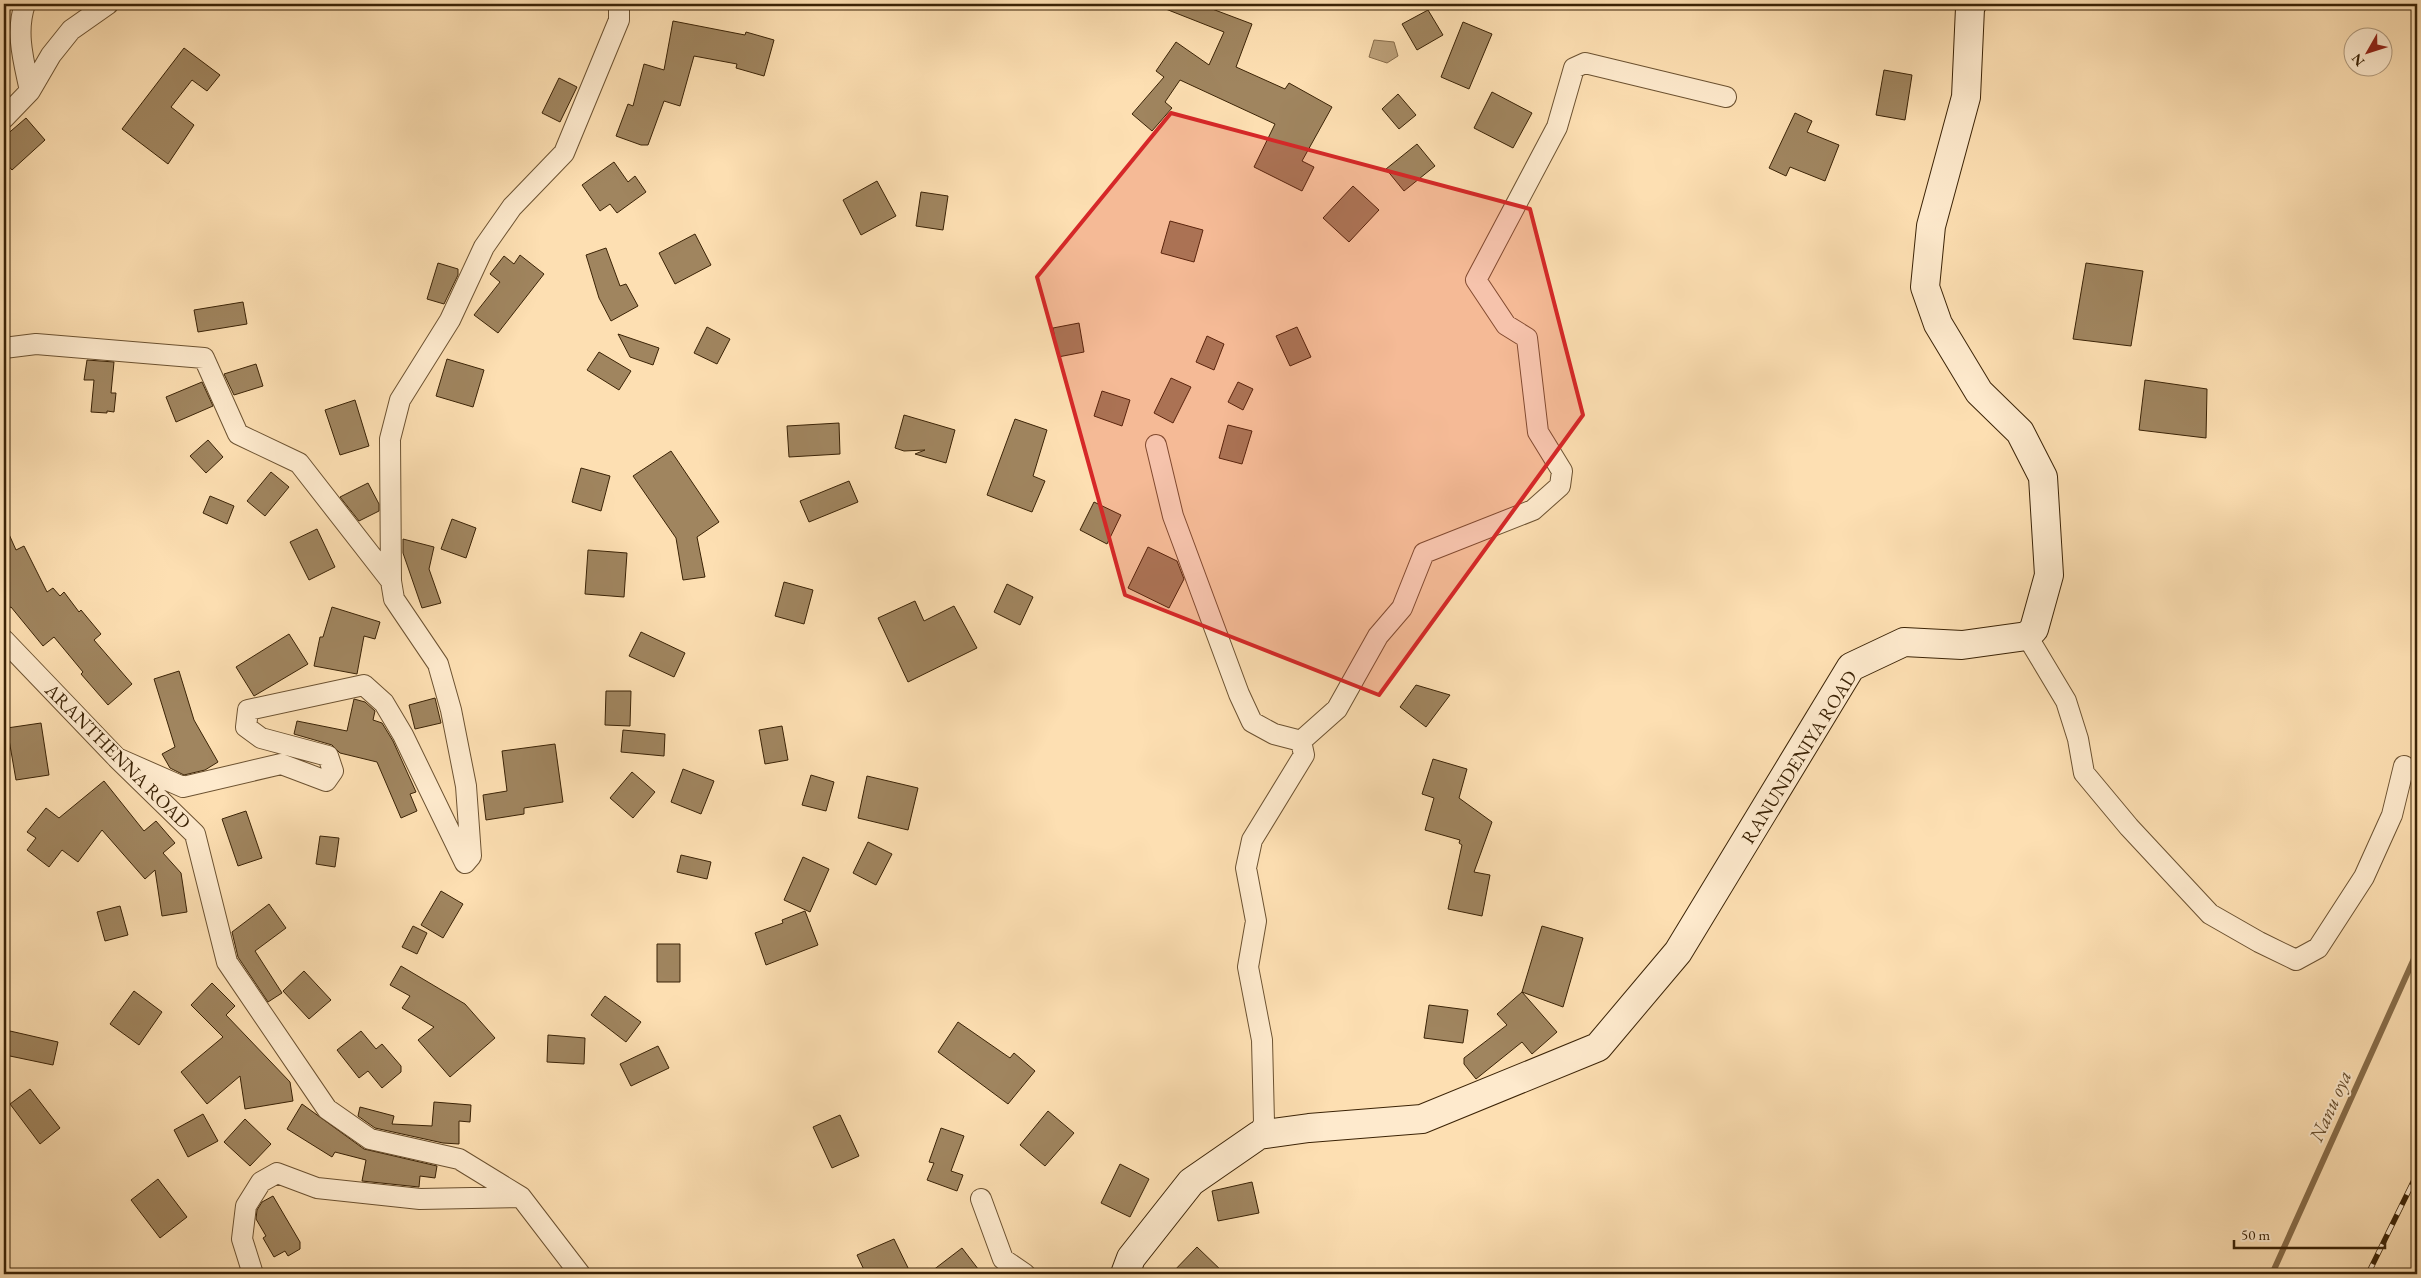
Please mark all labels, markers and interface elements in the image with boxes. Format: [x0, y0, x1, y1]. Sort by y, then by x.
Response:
north arrow [2344, 28, 2394, 78]
text: N [2347, 50, 2368, 70]
street label: RANUNDENIYA ROAD [1735, 666, 1863, 848]
street label: ARANTHENNA ROAD [39, 677, 196, 834]
water label: Nanu oya [2302, 1066, 2357, 1147]
scale bar [2234, 1218, 2385, 1250]
text: 50 m [2241, 1225, 2270, 1244]

